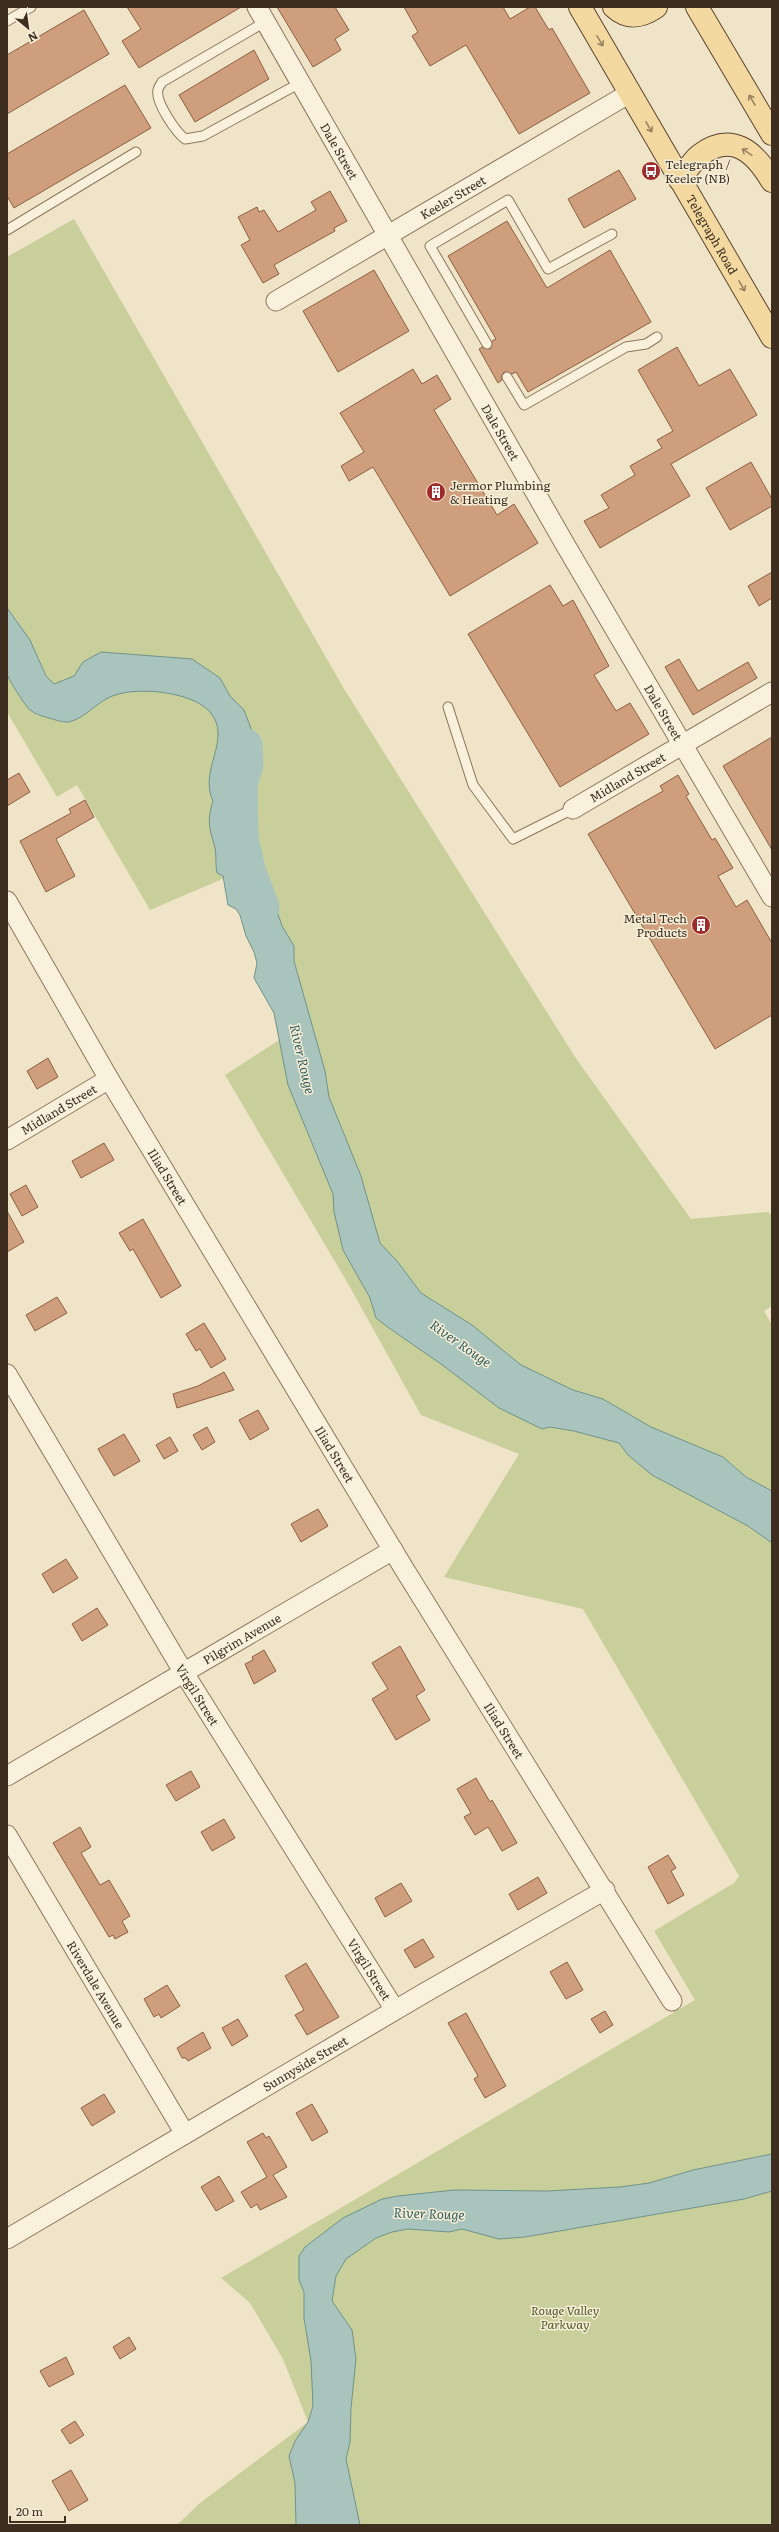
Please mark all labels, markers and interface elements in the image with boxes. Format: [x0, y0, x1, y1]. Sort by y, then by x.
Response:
north arrow [8, 8, 48, 48]
text: N [25, 28, 41, 47]
one-way arrow [596, 35, 604, 47]
one-way arrow [748, 94, 756, 106]
street label: Dale Street [316, 119, 363, 183]
one-way arrow [646, 121, 654, 133]
one-way arrow [742, 148, 753, 156]
place label: Telegraph / Keeler (NB) [665, 155, 731, 187]
bus stop icon: Telegraph / Keeler (NB) [640, 160, 662, 182]
street label: Keeler Street [416, 171, 489, 224]
street label: Telegraph Road [682, 191, 743, 278]
one-way arrow [739, 280, 747, 292]
street label: Dale Street [477, 400, 524, 464]
place label: Jermor Plumbing & Heating [450, 476, 551, 508]
building icon: Jermor Plumbing & Heating [425, 481, 447, 503]
street label: Dale Street [640, 681, 687, 744]
street label: Midland Street [586, 748, 669, 807]
place label: Metal Tech Products [623, 909, 688, 941]
building icon: Metal Tech Products [690, 914, 712, 936]
water label: River Rouge [286, 1022, 320, 1096]
street label: Midland Street [17, 1079, 100, 1139]
street label: Iliad Street [144, 1145, 192, 1208]
water label: River Rouge [426, 1315, 496, 1371]
street label: Iliad Street [311, 1422, 359, 1486]
street label: Pilgrim Avenue [199, 1609, 284, 1669]
street label: Virgil Street [171, 1660, 224, 1729]
street label: Iliad Street [480, 1699, 529, 1762]
street label: Virgil Street [343, 1935, 396, 2004]
street label: Riverdale Avenue [63, 1937, 129, 2032]
street label: Sunnyside Street [259, 2031, 351, 2095]
water label: River Rouge [393, 2202, 465, 2224]
park label: Rouge Valley Parkway [531, 2301, 599, 2333]
scale bar [10, 2498, 65, 2524]
text: 20 m [16, 2502, 43, 2520]

